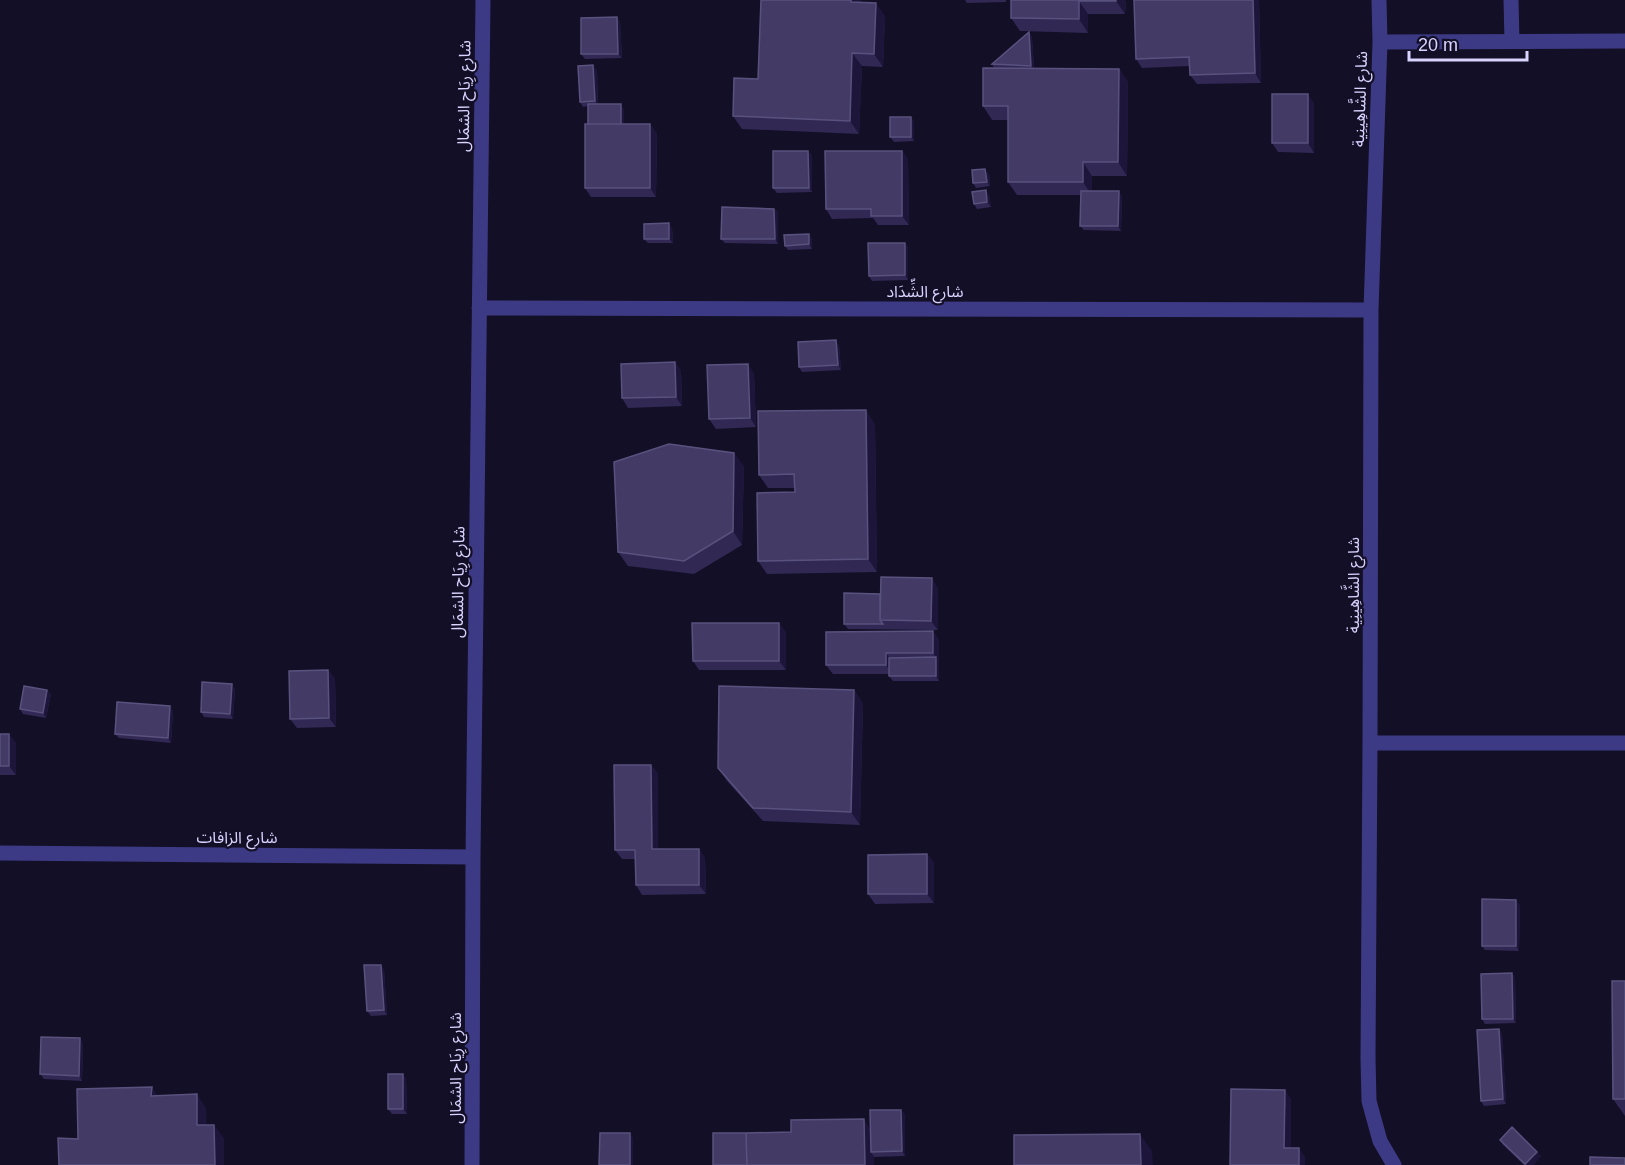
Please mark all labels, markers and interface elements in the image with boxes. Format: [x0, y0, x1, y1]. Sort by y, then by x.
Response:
scale bar [1409, 24, 1528, 62]
text: 20 m [1418, 35, 1458, 55]
street label: شارع رِيَاح الشمَال [455, 40, 477, 152]
street label: شارع الشَّاهِينِية [1346, 50, 1374, 148]
street label: شارع الشِّدَاد [886, 278, 964, 304]
street label: شارع رِيَاح الشمَال [449, 526, 471, 638]
street label: شارع الشَّاهِينِية [1340, 537, 1366, 633]
street label: شارع الزافات [196, 829, 278, 850]
street label: شارع رِيَاح الشمَال [447, 1012, 468, 1124]

